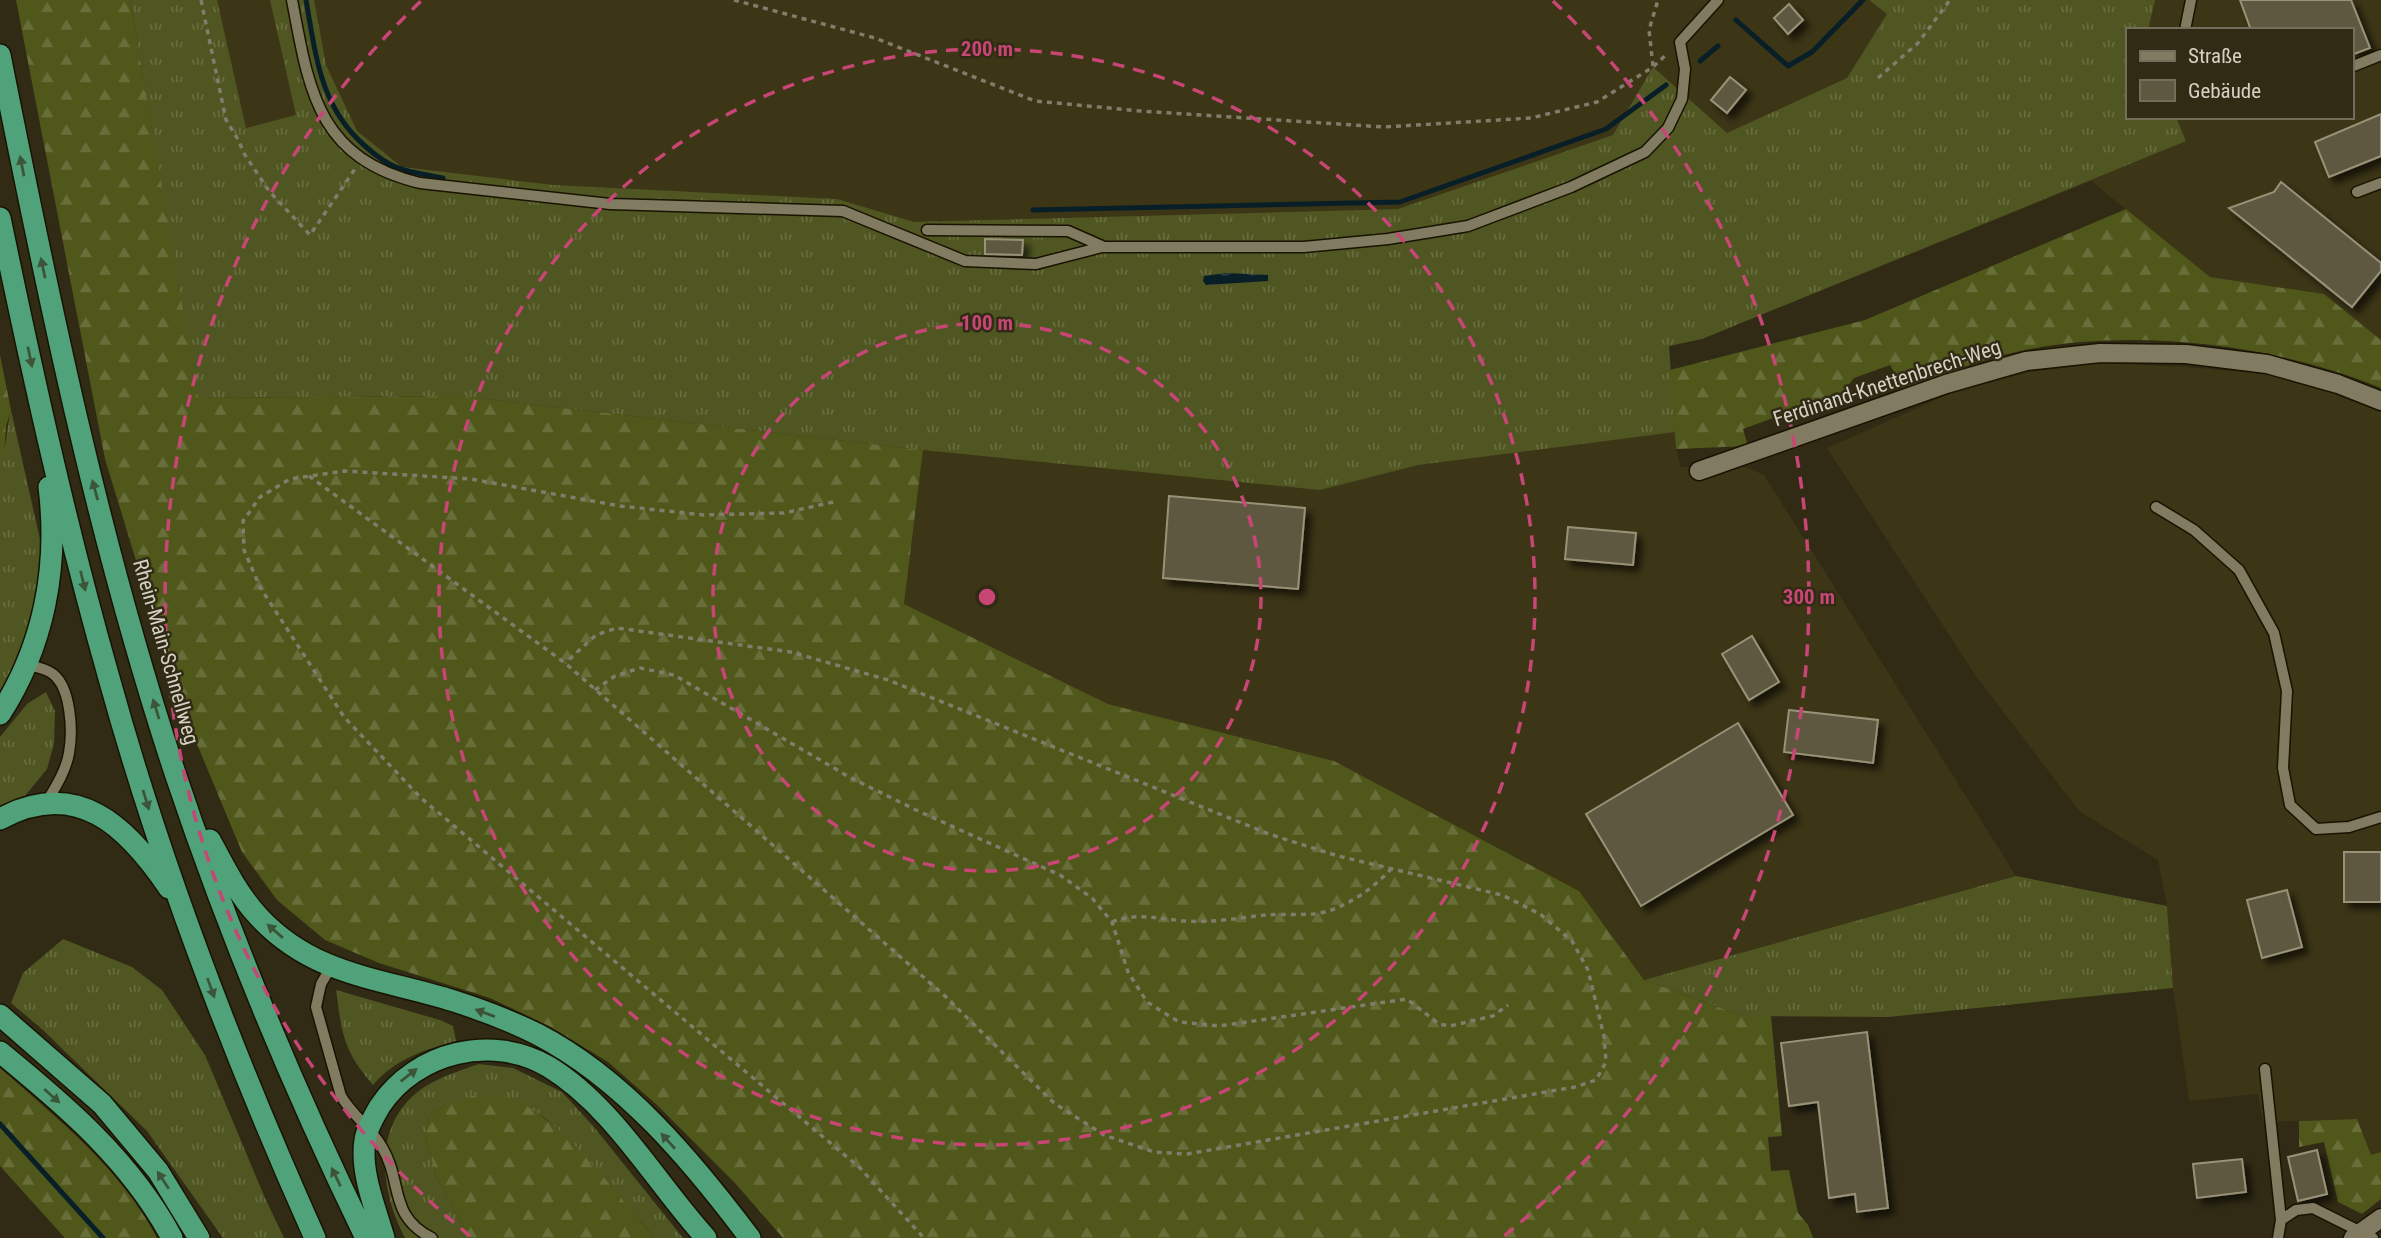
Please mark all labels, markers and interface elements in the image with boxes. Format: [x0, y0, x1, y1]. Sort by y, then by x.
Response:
legend [2126, 28, 2353, 119]
text: 200 m [961, 37, 1013, 61]
text: Straße [2188, 44, 2242, 68]
text: Gebäude [2188, 79, 2261, 103]
one-way arrow [16, 155, 27, 177]
one-way arrow [38, 257, 49, 279]
text: 100 m [961, 311, 1013, 335]
street label: Ferdinand-Knettenbrech-Weg [1770, 335, 2004, 431]
one-way arrow [24, 346, 35, 368]
one-way arrow [89, 478, 100, 500]
street label: Rhein-Main-Schnellweg [128, 557, 204, 747]
one-way arrow [78, 570, 89, 592]
centre of rings [975, 585, 999, 609]
text: 300 m [1783, 585, 1835, 609]
one-way arrow [150, 698, 161, 719]
one-way arrow [141, 790, 151, 811]
one-way arrow [266, 923, 284, 939]
one-way arrow [206, 977, 217, 998]
one-way arrow [474, 1007, 495, 1018]
one-way arrow [400, 1069, 418, 1083]
one-way arrow [44, 1087, 61, 1103]
one-way arrow [661, 1133, 677, 1150]
one-way arrow [331, 1167, 342, 1187]
one-way arrow [157, 1170, 170, 1190]

